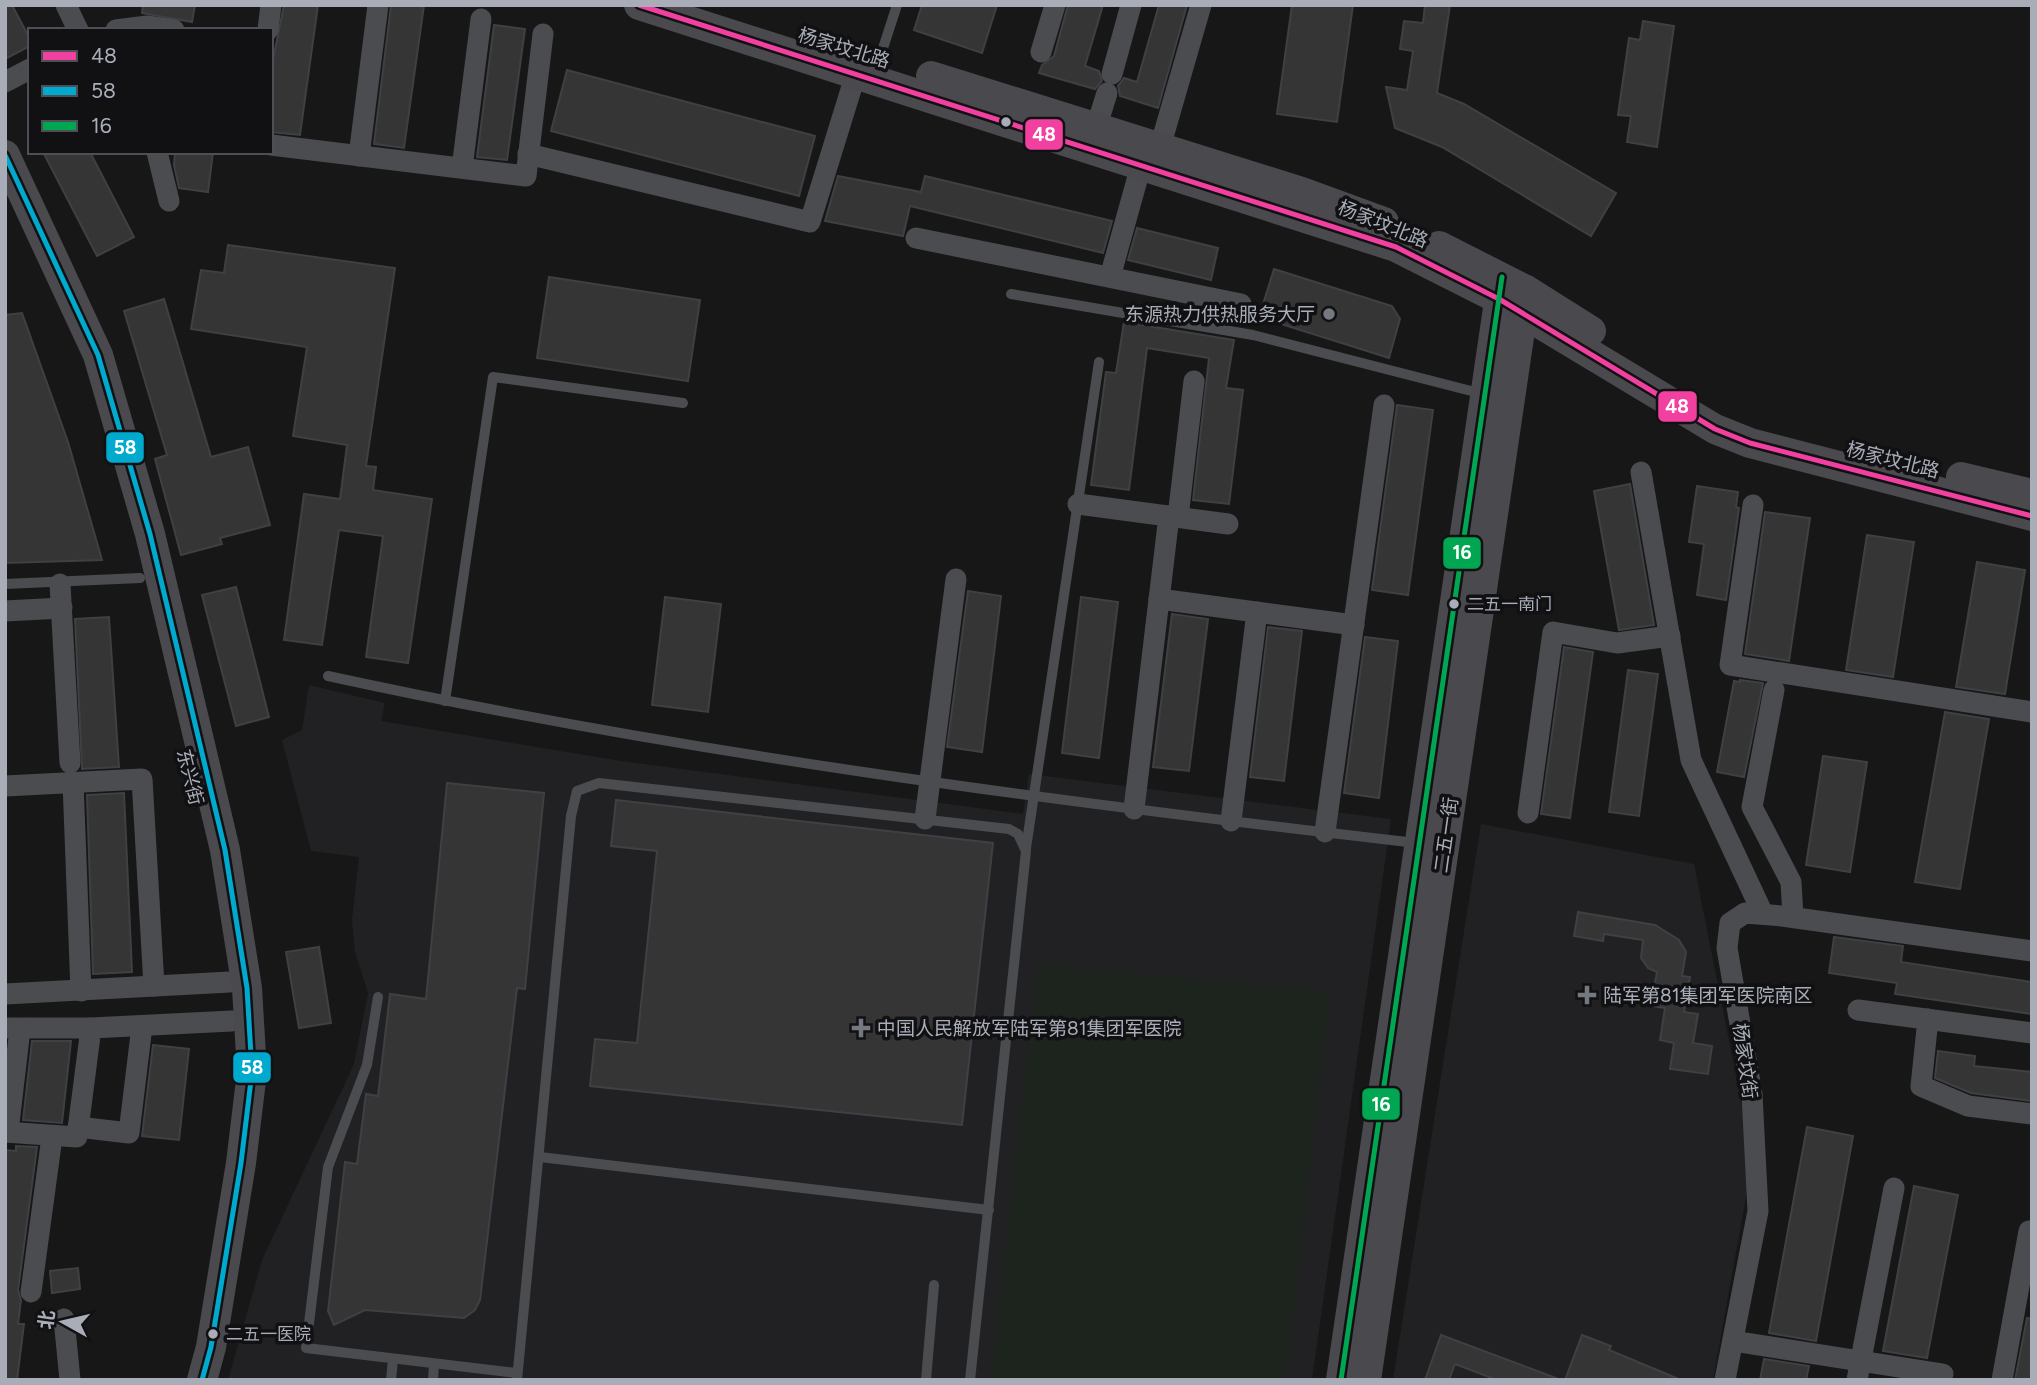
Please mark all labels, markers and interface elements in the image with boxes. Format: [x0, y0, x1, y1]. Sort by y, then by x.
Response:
street label: 杨家坟北路 [795, 23, 893, 73]
legend [28, 28, 273, 154]
text: 48 [91, 43, 117, 68]
text: 58 [91, 78, 116, 103]
text: 16 [91, 113, 112, 138]
unlabelled marker [999, 115, 1013, 129]
line badge: 48 [1024, 118, 1064, 151]
text: 48 [1032, 123, 1056, 146]
street label: 杨家坟北路 [1335, 196, 1431, 252]
place label: 东源热力供热服务大厅 [1125, 303, 1315, 326]
marker: 东源热力供热服务大厅 [1321, 306, 1337, 322]
line badge: 48 [1657, 390, 1698, 423]
text: 48 [1665, 395, 1689, 418]
line badge: 58 [105, 431, 145, 464]
text: 58 [114, 436, 136, 459]
street label: 杨家坟北路 [1844, 437, 1942, 483]
line badge: 16 [1442, 536, 1482, 570]
text: 16 [1452, 541, 1472, 564]
place label: 二五一南门 [1467, 594, 1552, 614]
marker: 二五一南门 [1447, 597, 1461, 611]
street label: 东兴街 [172, 747, 208, 807]
street label: 二五一街 [1429, 796, 1463, 874]
place label: 陆军第81集团军医院南区 [1603, 984, 1813, 1007]
marker: 陆军第81集团军医院南区 [1577, 985, 1597, 1005]
place label: 中国人民解放军陆军第81集团军医院 [877, 1017, 1182, 1040]
marker: 中国人民解放军陆军第81集团军医院 [851, 1018, 871, 1038]
street label: 杨家坟街 [1728, 1022, 1762, 1100]
line badge: 58 [232, 1051, 272, 1084]
text: 58 [241, 1056, 263, 1079]
line badge: 16 [1361, 1087, 1401, 1121]
text: 16 [1371, 1093, 1391, 1116]
north arrow [28, 1287, 98, 1357]
text: 北 [34, 1309, 59, 1331]
place label: 二五一医院 [226, 1324, 311, 1344]
marker: 二五一医院 [206, 1327, 220, 1341]

